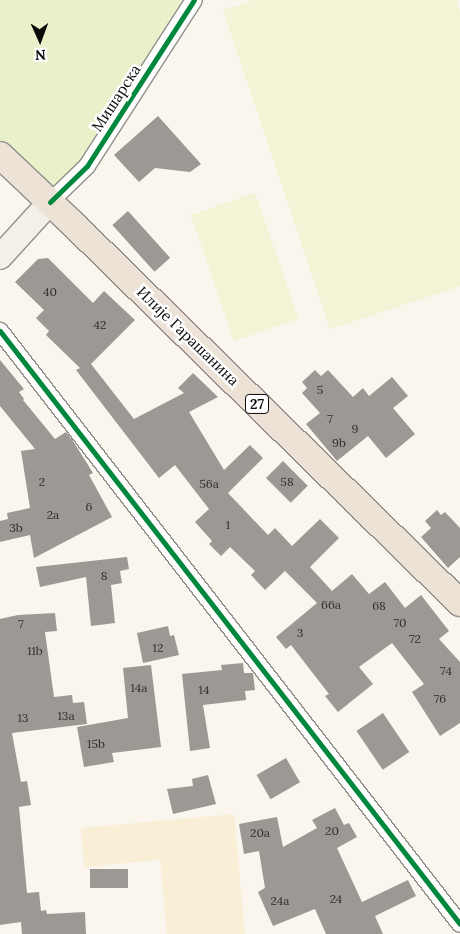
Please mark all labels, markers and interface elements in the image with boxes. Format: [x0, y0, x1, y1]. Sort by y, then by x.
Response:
north arrow [15, 15, 65, 65]
text: N [35, 46, 46, 64]
street label: Мишарска [88, 61, 144, 135]
street label: Илије Гарашанина [133, 283, 243, 389]
house number: 40 [43, 285, 57, 299]
house number: 42 [94, 318, 106, 332]
house number: 5 [317, 383, 323, 397]
road number: 27 [244, 392, 270, 416]
house number: 7 [327, 412, 333, 426]
house number: 9 [352, 422, 358, 436]
house number: 9b [332, 436, 346, 450]
house number: 2 [39, 475, 45, 489]
house number: 58 [280, 475, 294, 489]
house number: 56a [199, 477, 219, 491]
house number: 6 [86, 500, 92, 514]
house number: 2a [47, 508, 59, 522]
house number: 1 [226, 518, 230, 532]
house number: 3b [9, 521, 23, 535]
house number: 8 [101, 569, 107, 583]
house number: 66a [321, 598, 341, 612]
house number: 68 [372, 599, 386, 613]
house number: 70 [394, 616, 406, 630]
house number: 7 [18, 617, 24, 631]
house number: 3 [297, 626, 303, 640]
house number: 72 [409, 632, 421, 646]
house number: 12 [153, 641, 163, 655]
house number: 11b [27, 644, 43, 658]
house number: 74 [440, 664, 452, 678]
house number: 14a [130, 681, 148, 695]
house number: 14 [199, 683, 209, 697]
house number: 76 [434, 692, 446, 706]
house number: 13a [57, 709, 75, 723]
house number: 13 [17, 711, 29, 725]
house number: 15b [87, 737, 105, 751]
house number: 20 [325, 824, 339, 838]
house number: 20a [250, 826, 270, 840]
house number: 24 [330, 892, 342, 906]
house number: 24a [271, 894, 289, 908]

